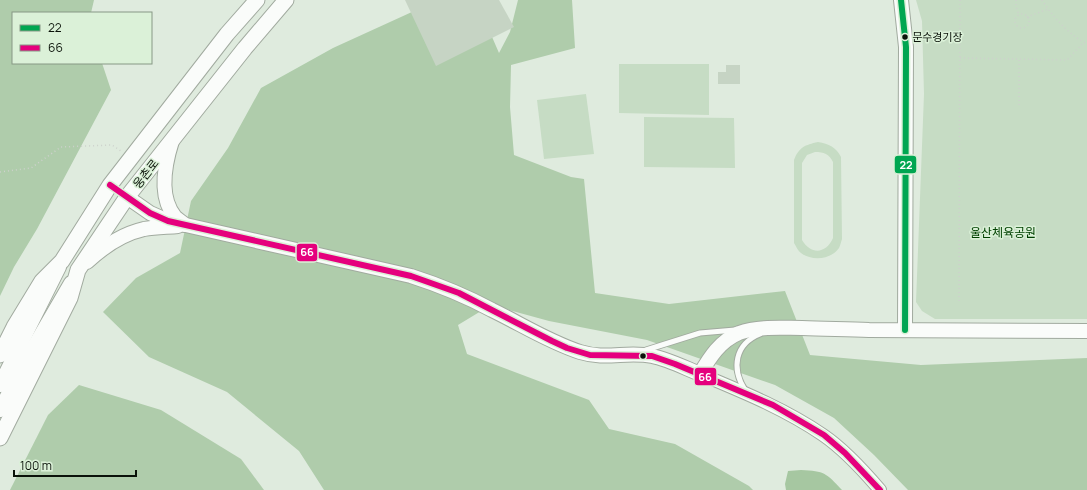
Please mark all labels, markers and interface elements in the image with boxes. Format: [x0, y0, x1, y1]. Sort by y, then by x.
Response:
legend [12, 12, 152, 64]
text: 22 [48, 19, 62, 36]
place label: 문수경기장 [912, 29, 963, 44]
marker: 문수경기장 [900, 32, 910, 42]
text: 66 [48, 39, 63, 56]
street label: 웅촌로 [129, 155, 163, 192]
line badge: 22 [894, 155, 917, 174]
text: 22 [899, 157, 913, 172]
park label: 울산체육공원 [970, 224, 1036, 241]
line badge: 66 [296, 243, 318, 262]
text: 66 [300, 244, 314, 259]
unlabelled marker [638, 351, 648, 361]
line badge: 66 [694, 367, 717, 386]
text: 66 [698, 369, 712, 384]
scale bar [14, 452, 136, 478]
text: 100 m [20, 457, 52, 474]

